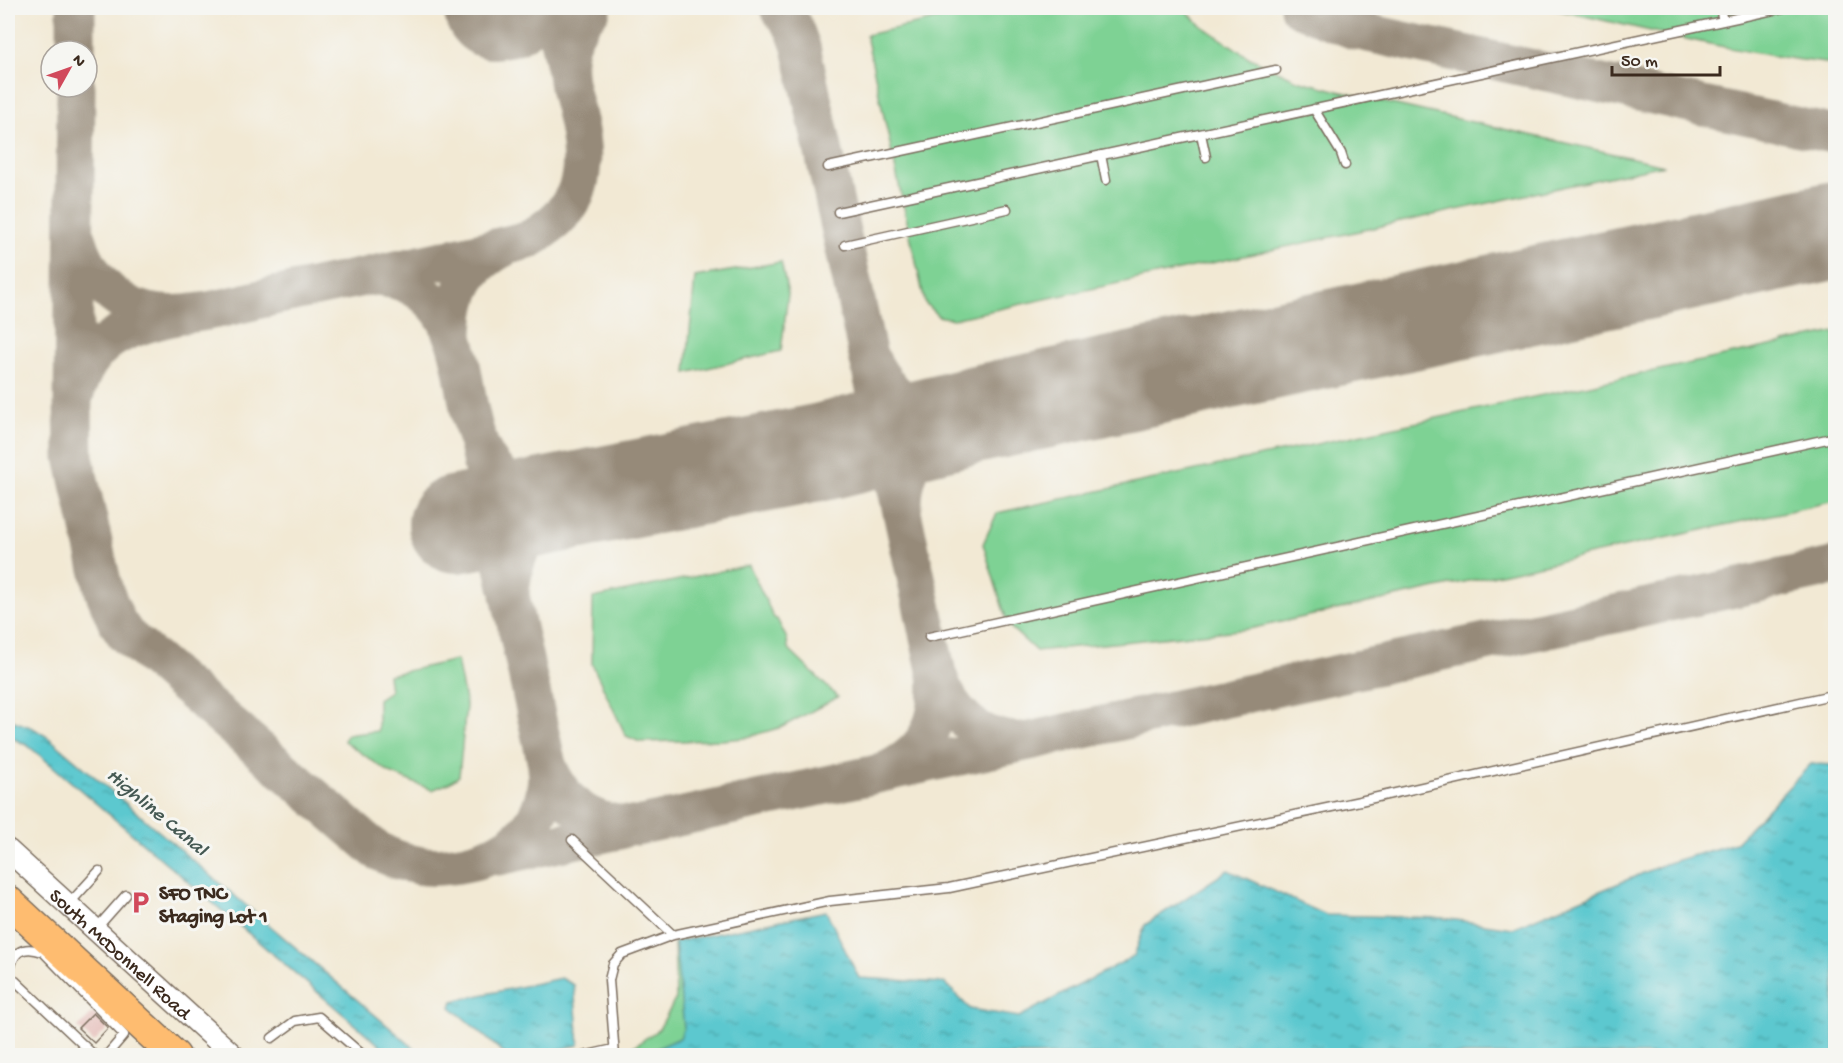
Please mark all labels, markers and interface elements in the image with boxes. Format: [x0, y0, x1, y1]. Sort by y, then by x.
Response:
north arrow [39, 39, 99, 99]
scale bar [1612, 39, 1720, 77]
text: N [67, 51, 89, 72]
text: 50 m [1621, 52, 1658, 73]
water label: Highline Canal [100, 764, 212, 864]
place label: SFO TNC Staging Lot 1 [159, 884, 268, 930]
street label: South McDonnell Road [43, 885, 196, 1027]
parking icon: SFO TNC Staging Lot 1 [128, 890, 154, 916]

